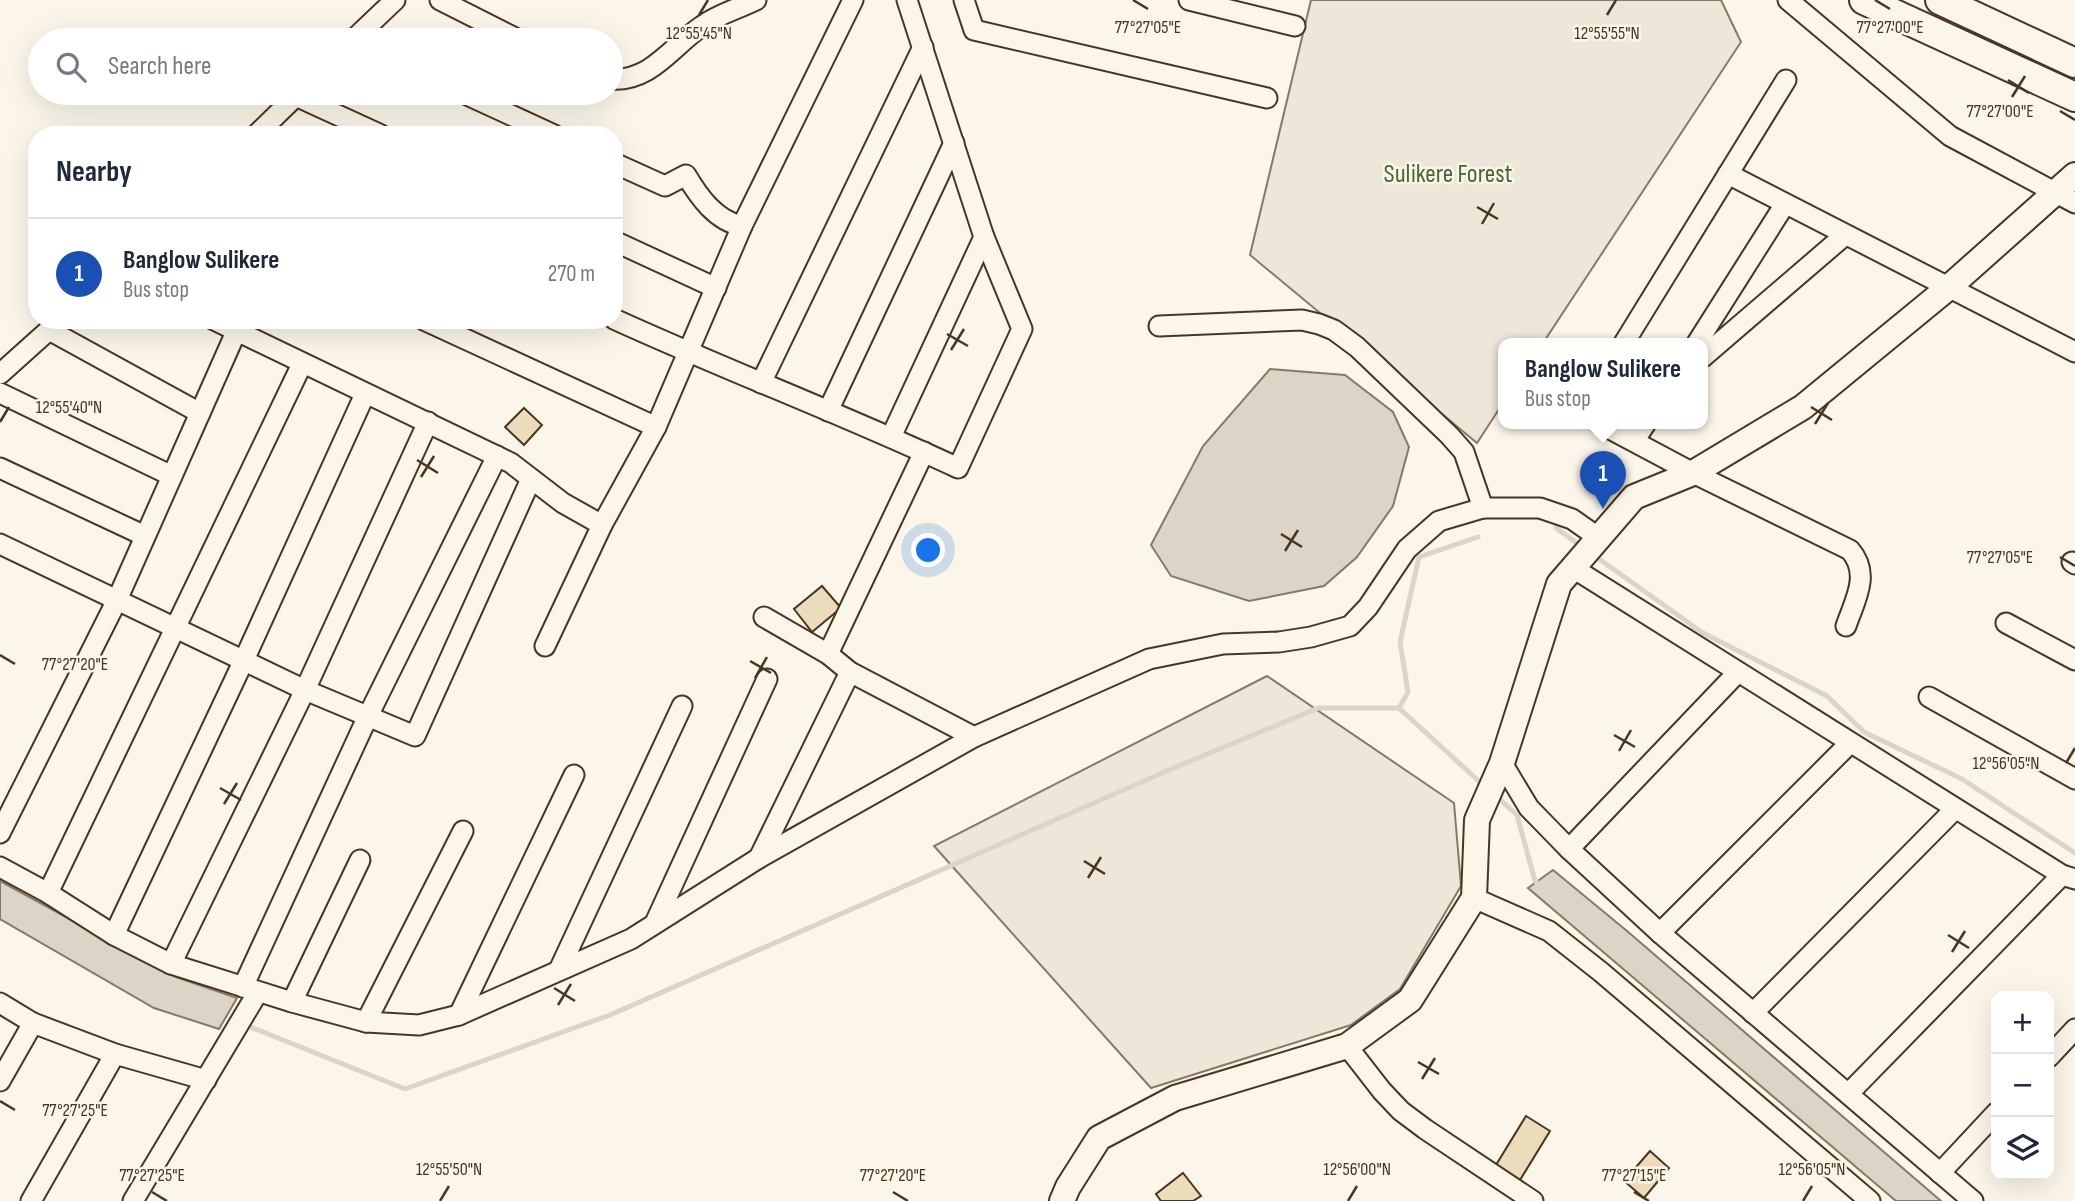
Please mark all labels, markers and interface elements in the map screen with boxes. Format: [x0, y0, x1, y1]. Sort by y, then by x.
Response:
text: 77°27'05"E [1115, 17, 1181, 38]
text: 77°27'00"E [1856, 17, 1924, 38]
text: 12°55'45"N [666, 23, 732, 44]
text: 12°55'55"N [1574, 23, 1640, 44]
search box [28, 28, 623, 105]
icon: search [52, 48, 90, 86]
text: Search here [108, 51, 211, 82]
text: 77°27'00"E [1966, 101, 2034, 122]
text: Nearby [56, 154, 132, 190]
park label: Sulikere Forest [1384, 159, 1512, 190]
text: Banglow Sulikere [123, 245, 279, 276]
text: 1 [74, 260, 84, 288]
text: 270 m [548, 260, 595, 288]
text: Bus stop [123, 276, 189, 304]
popup [1498, 338, 1708, 429]
text: Banglow Sulikere [1525, 354, 1681, 385]
text: Bus stop [1525, 385, 1591, 413]
text: 12°55'40"N [36, 397, 102, 418]
pin: 1 [1580, 451, 1626, 509]
your location [911, 533, 945, 567]
text: 77°27'05"E [1967, 547, 2033, 568]
text: 77°27'20"E [42, 654, 108, 675]
text: 12°56'05"N [1973, 753, 2039, 774]
map controls [1991, 991, 2054, 1180]
button: + [1991, 991, 2054, 1054]
button: − [1991, 1054, 2054, 1117]
text: 77°27'25"E [42, 1100, 108, 1121]
button: layers [1991, 1117, 2054, 1180]
text: 12°55'50"N [416, 1159, 482, 1180]
text: 12°56'00"N [1323, 1159, 1391, 1180]
text: 12°56'05"N [1779, 1159, 1845, 1180]
text: 77°27'25"E [119, 1165, 185, 1186]
text: 77°27'20"E [860, 1165, 926, 1186]
text: 77°27'15"E [1602, 1165, 1666, 1186]

